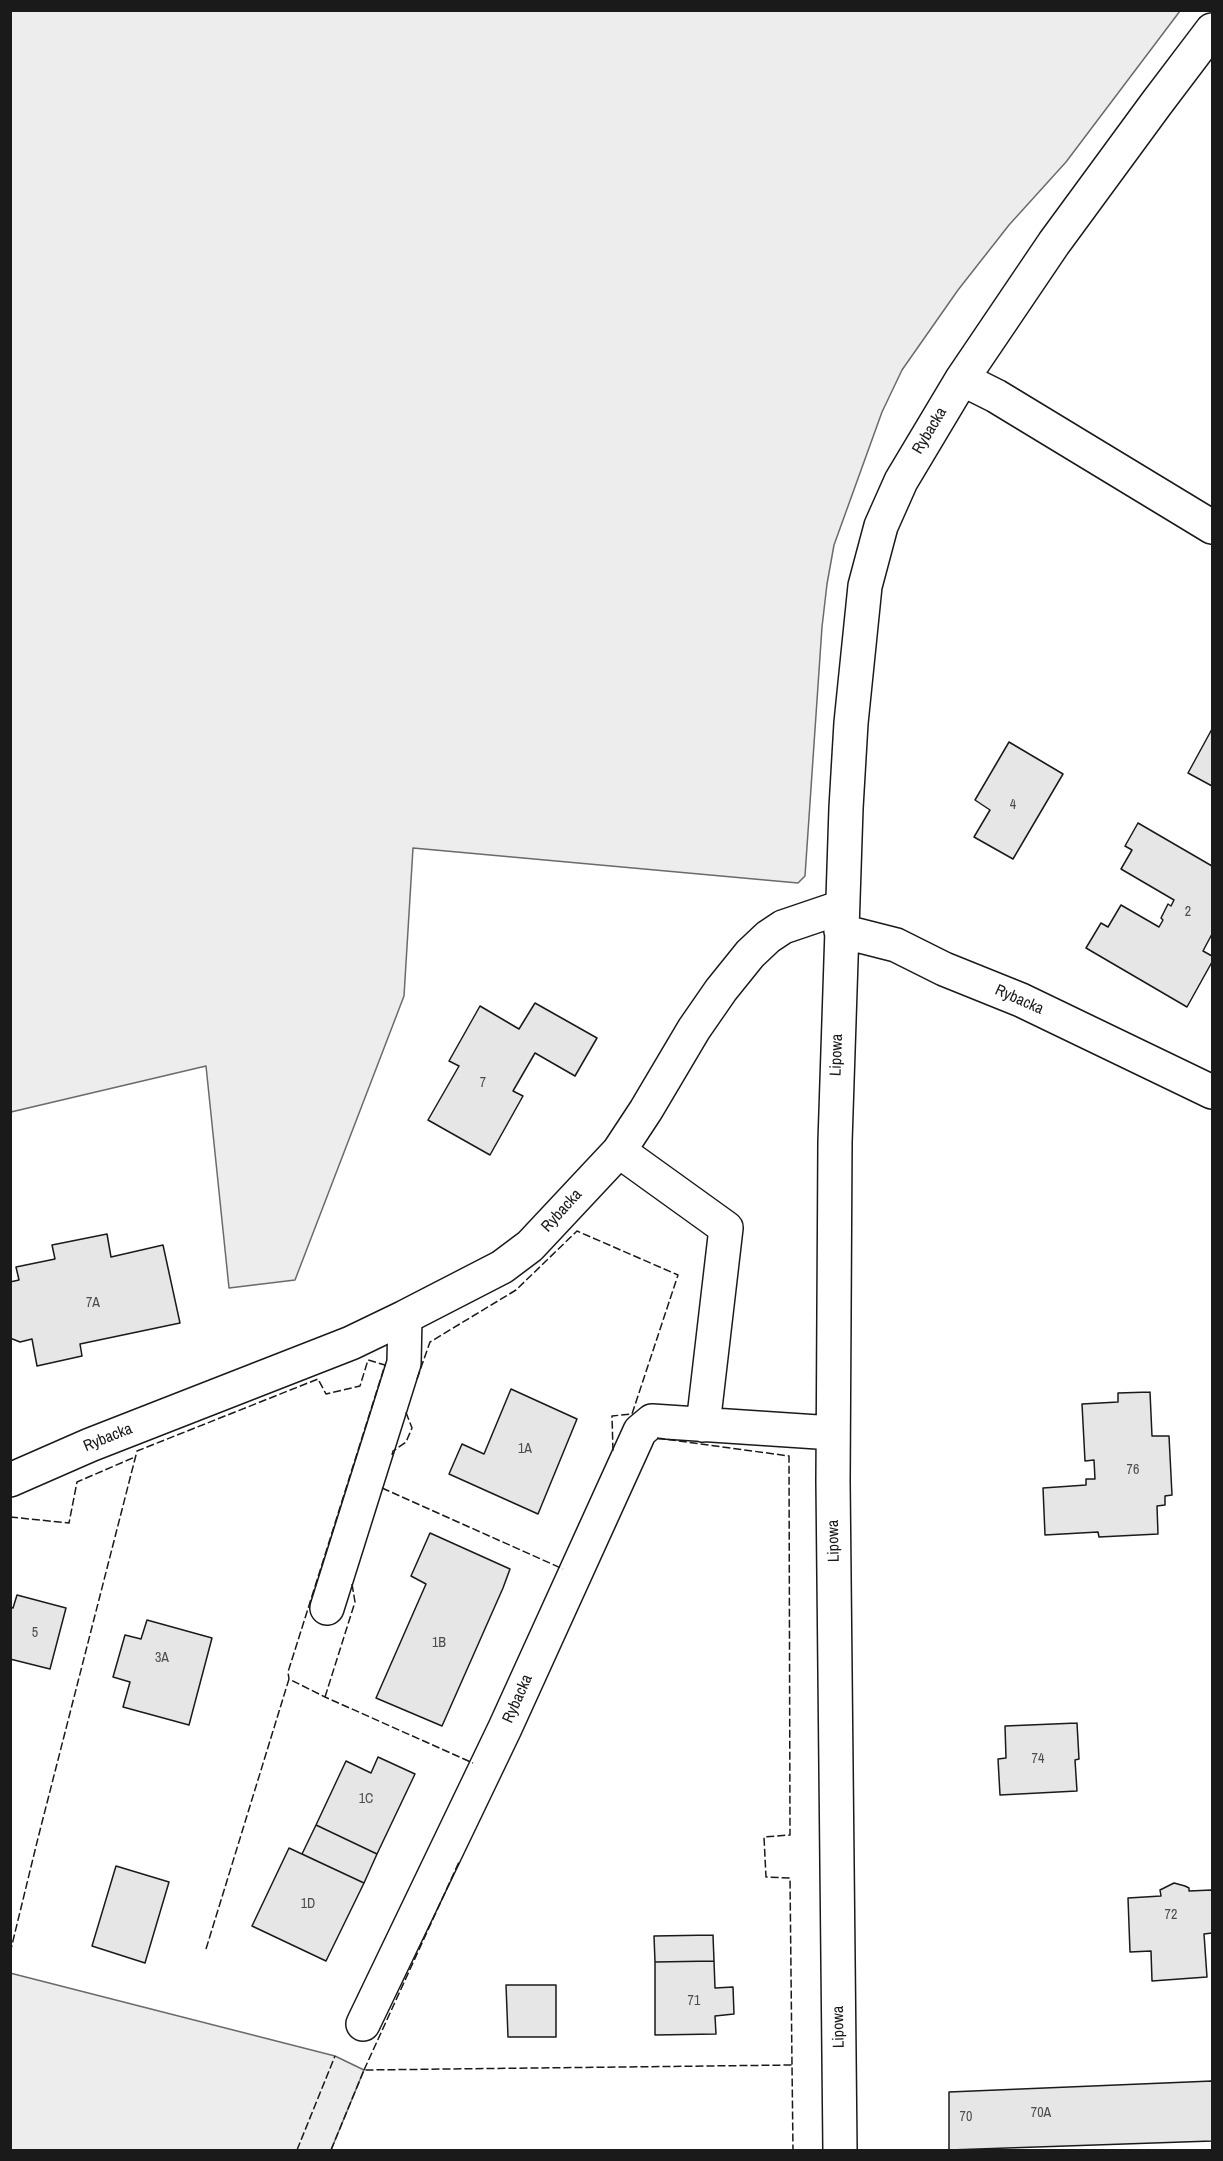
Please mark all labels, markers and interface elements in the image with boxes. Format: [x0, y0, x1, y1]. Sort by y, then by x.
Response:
street label: Rybacka [909, 404, 951, 458]
house number: 4 [1010, 797, 1016, 813]
house number: 2 [1185, 904, 1191, 920]
street label: Rybacka [992, 981, 1046, 1019]
street label: Lipowa [827, 1034, 847, 1076]
house number: 7 [480, 1075, 486, 1091]
street label: Rybacka [538, 1186, 586, 1236]
house number: 7A [86, 1295, 100, 1311]
street label: Rybacka [81, 1420, 135, 1456]
house number: 1A [518, 1441, 532, 1457]
house number: 76 [1127, 1462, 1139, 1478]
street label: Lipowa [824, 1520, 844, 1562]
house number: 5 [32, 1625, 38, 1641]
house number: 1B [432, 1635, 446, 1651]
house number: 3A [155, 1650, 169, 1666]
street label: Rybacka [499, 1672, 537, 1726]
house number: 74 [1032, 1751, 1044, 1767]
house number: 1C [359, 1791, 373, 1807]
house number: 1D [301, 1896, 315, 1912]
house number: 72 [1165, 1907, 1177, 1923]
house number: 71 [688, 1993, 700, 2009]
street label: Lipowa [829, 2006, 849, 2048]
house number: 70A [1031, 2105, 1051, 2121]
house number: 70 [960, 2109, 972, 2125]

